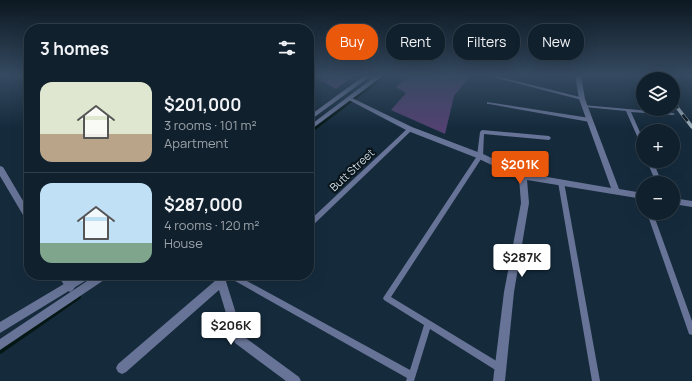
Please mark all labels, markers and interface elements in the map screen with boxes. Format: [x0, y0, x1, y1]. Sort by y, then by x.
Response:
chip: Buy [326, 24, 378, 60]
chip: Rent [386, 24, 445, 60]
chip: Filters [453, 24, 520, 60]
chip: New [528, 24, 584, 60]
text: 3 homes [40, 37, 109, 60]
icon: filters [276, 37, 298, 59]
map controls [636, 72, 680, 220]
button: layers [636, 72, 680, 116]
text: $201,000 [164, 93, 241, 116]
icon: home [72, 98, 120, 146]
text: 3 rooms · 101 m² [164, 116, 257, 134]
button: + [636, 124, 680, 168]
text: Apartment [164, 134, 228, 152]
street label: Butt Street [326, 145, 377, 194]
pin: $201K [492, 151, 548, 185]
text: $201K [501, 155, 539, 173]
button: − [636, 176, 680, 220]
text: $287,000 [164, 193, 243, 216]
icon: home [72, 199, 120, 247]
text: 4 rooms · 120 m² [164, 216, 259, 234]
text: House [164, 234, 203, 252]
pin: $287K [494, 244, 550, 278]
text: $287K [502, 248, 542, 266]
pin: $206K [203, 312, 259, 346]
text: $206K [211, 316, 251, 334]

